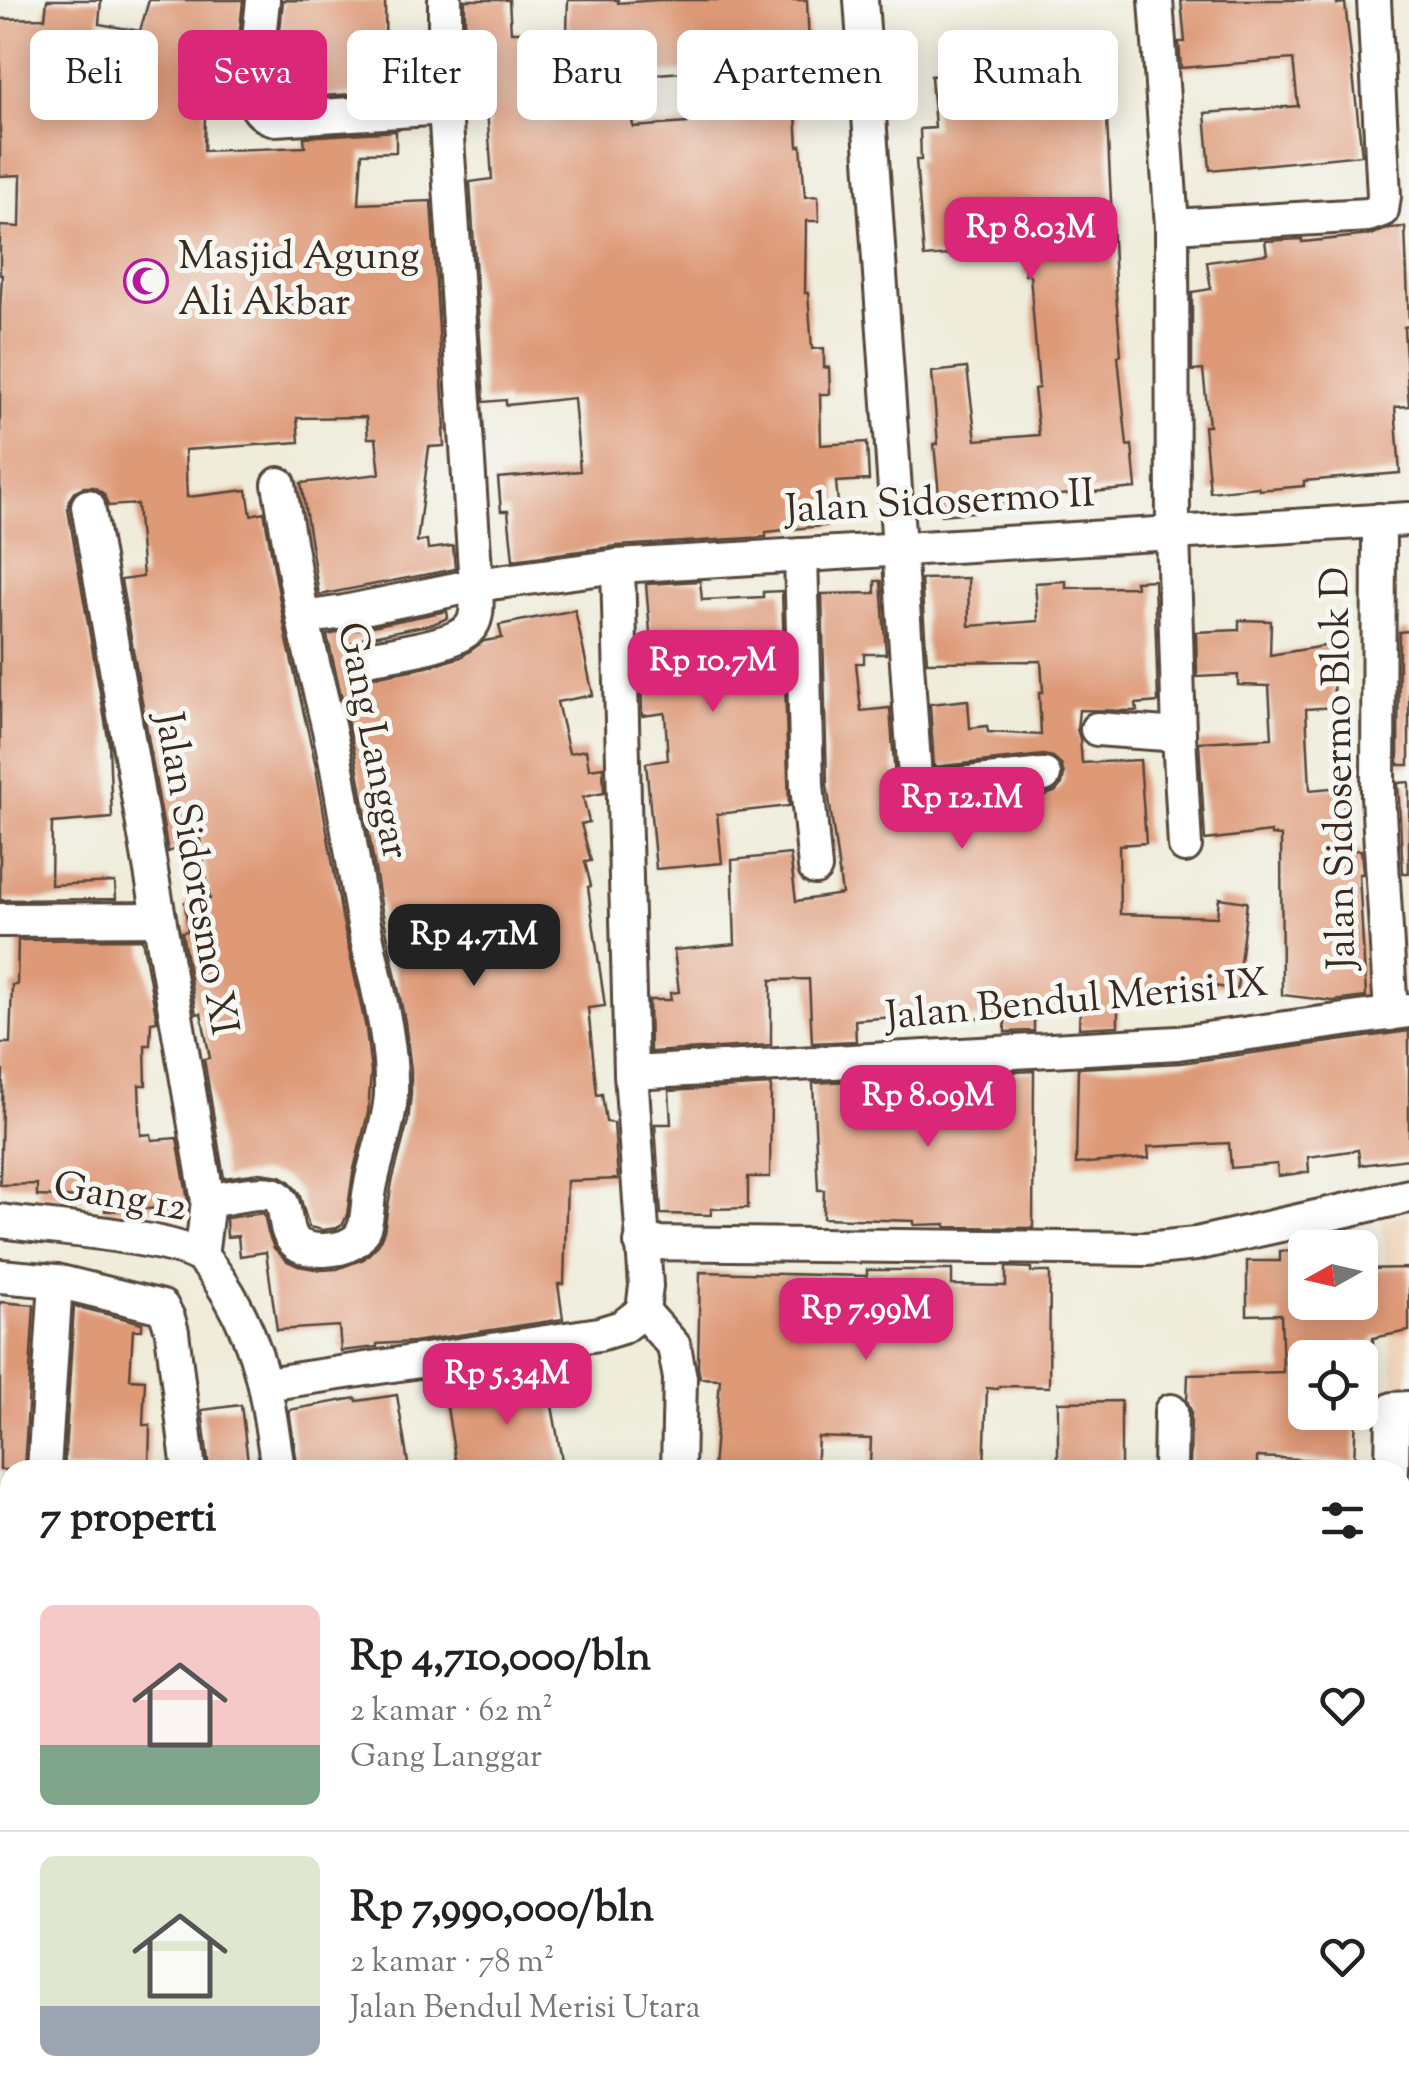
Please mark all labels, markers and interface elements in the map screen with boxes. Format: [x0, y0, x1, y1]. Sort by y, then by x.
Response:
chip: Beli [30, 30, 158, 120]
chip: Sewa [178, 30, 327, 120]
chip: Filter [347, 30, 497, 120]
chip: Baru [517, 30, 657, 120]
chip: Apartemen [677, 30, 918, 120]
chip: Rumah [938, 30, 1118, 120]
pin: Rp 8.03M [928, 197, 1134, 282]
text: Rp 8.03M [966, 206, 1096, 252]
place label: Masjid Agung Ali Akbar [178, 230, 419, 333]
mosque icon: Masjid Agung Ali Akbar [123, 258, 169, 304]
street label: Jalan Sidosermo II [782, 467, 1096, 541]
street label: Jalan Sidosermo Blok D [1309, 566, 1373, 972]
street label: Gang Langgar [320, 618, 422, 864]
pin: Rp 10.7M [610, 630, 816, 715]
text: Rp 10.7M [650, 639, 776, 685]
street label: Jalan Sidoresmo XI [137, 706, 250, 1040]
pin: Rp 12.1M [859, 767, 1065, 852]
text: Rp 12.1M [901, 776, 1023, 822]
pin: Rp 4.71M [371, 904, 577, 989]
text: Rp 4.71M [410, 913, 538, 959]
street label: Jalan Bendul Merisi IX [881, 957, 1271, 1047]
pin: Rp 8.09M [825, 1065, 1031, 1150]
text: Rp 8.09M [862, 1074, 994, 1120]
street label: Gang 12 [49, 1159, 191, 1239]
north arrow [1288, 1230, 1378, 1320]
map controls [1288, 1230, 1378, 1430]
pin: Rp 7.99M [763, 1278, 969, 1363]
text: Rp 7.99M [801, 1287, 931, 1333]
button: locate [1288, 1340, 1378, 1430]
pin: Rp 5.34M [404, 1343, 610, 1428]
text: Rp 5.34M [445, 1352, 569, 1398]
text: 7 properti [40, 1490, 217, 1550]
icon: filters [1315, 1493, 1370, 1548]
text: Rp 4,710,000/bln [350, 1629, 651, 1689]
icon: home [120, 1645, 240, 1765]
icon: heart [1315, 1678, 1370, 1733]
text: 2 kamar · 62 m² [350, 1689, 553, 1735]
text: Gang Langgar [350, 1735, 542, 1781]
text: Rp 7,990,000/bln [350, 1880, 654, 1940]
icon: home [120, 1896, 240, 2016]
icon: heart [1315, 1929, 1370, 1984]
text: 2 kamar · 78 m² [350, 1940, 555, 1986]
text: Jalan Bendul Merisi Utara [350, 1986, 701, 2032]

